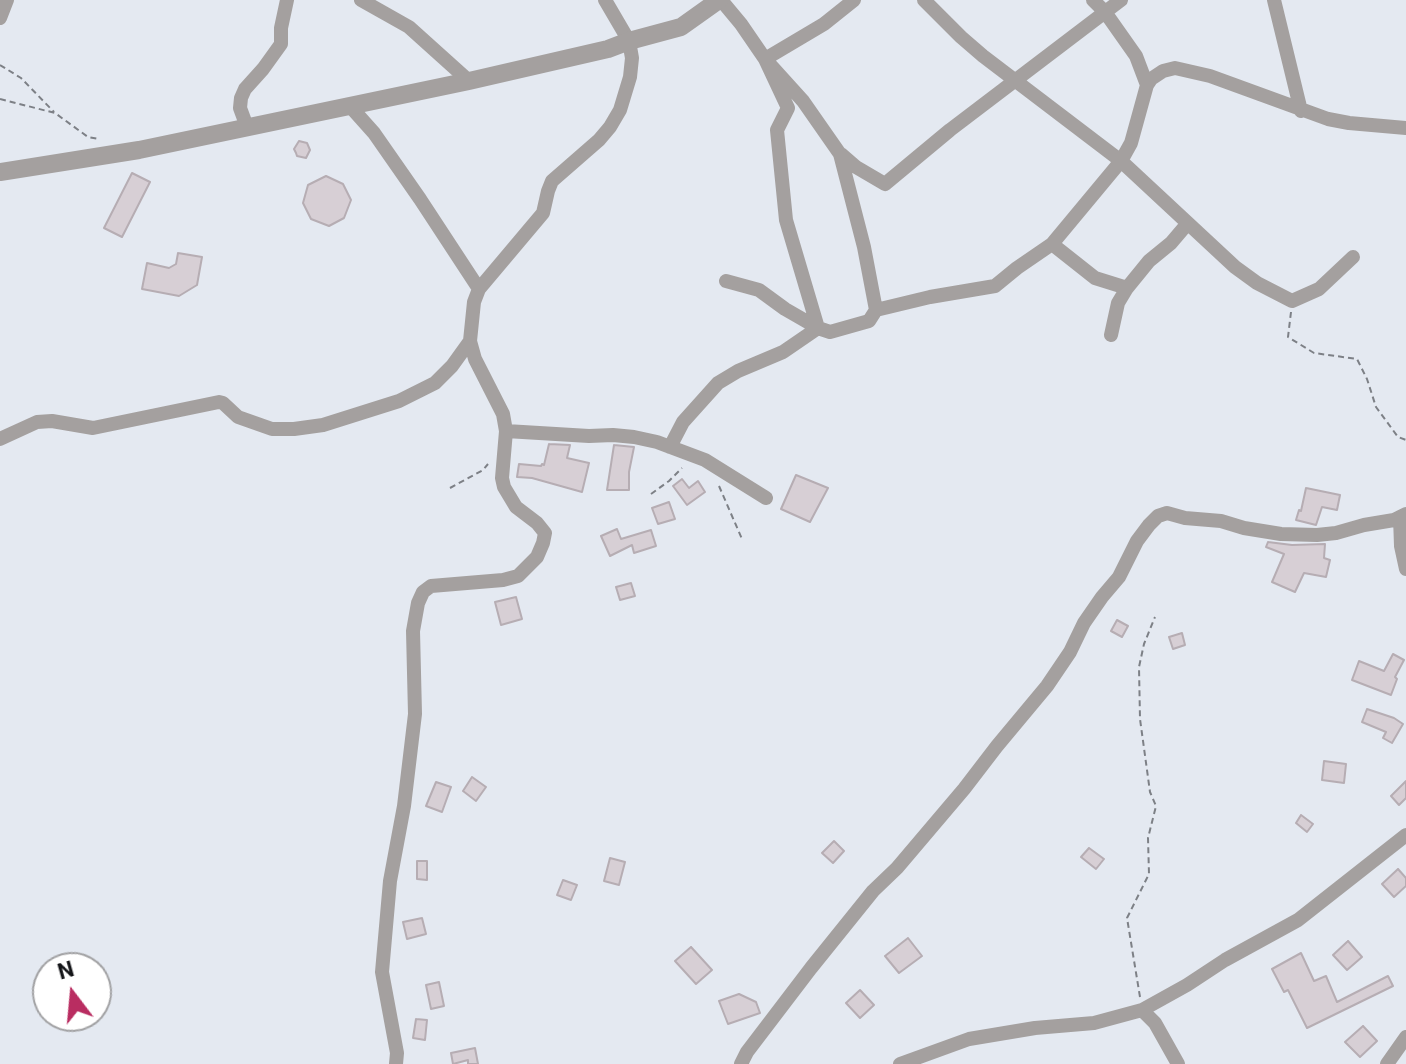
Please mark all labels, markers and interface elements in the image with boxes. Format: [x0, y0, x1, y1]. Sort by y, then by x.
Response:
north arrow [32, 952, 112, 1032]
text: N [55, 956, 77, 985]

